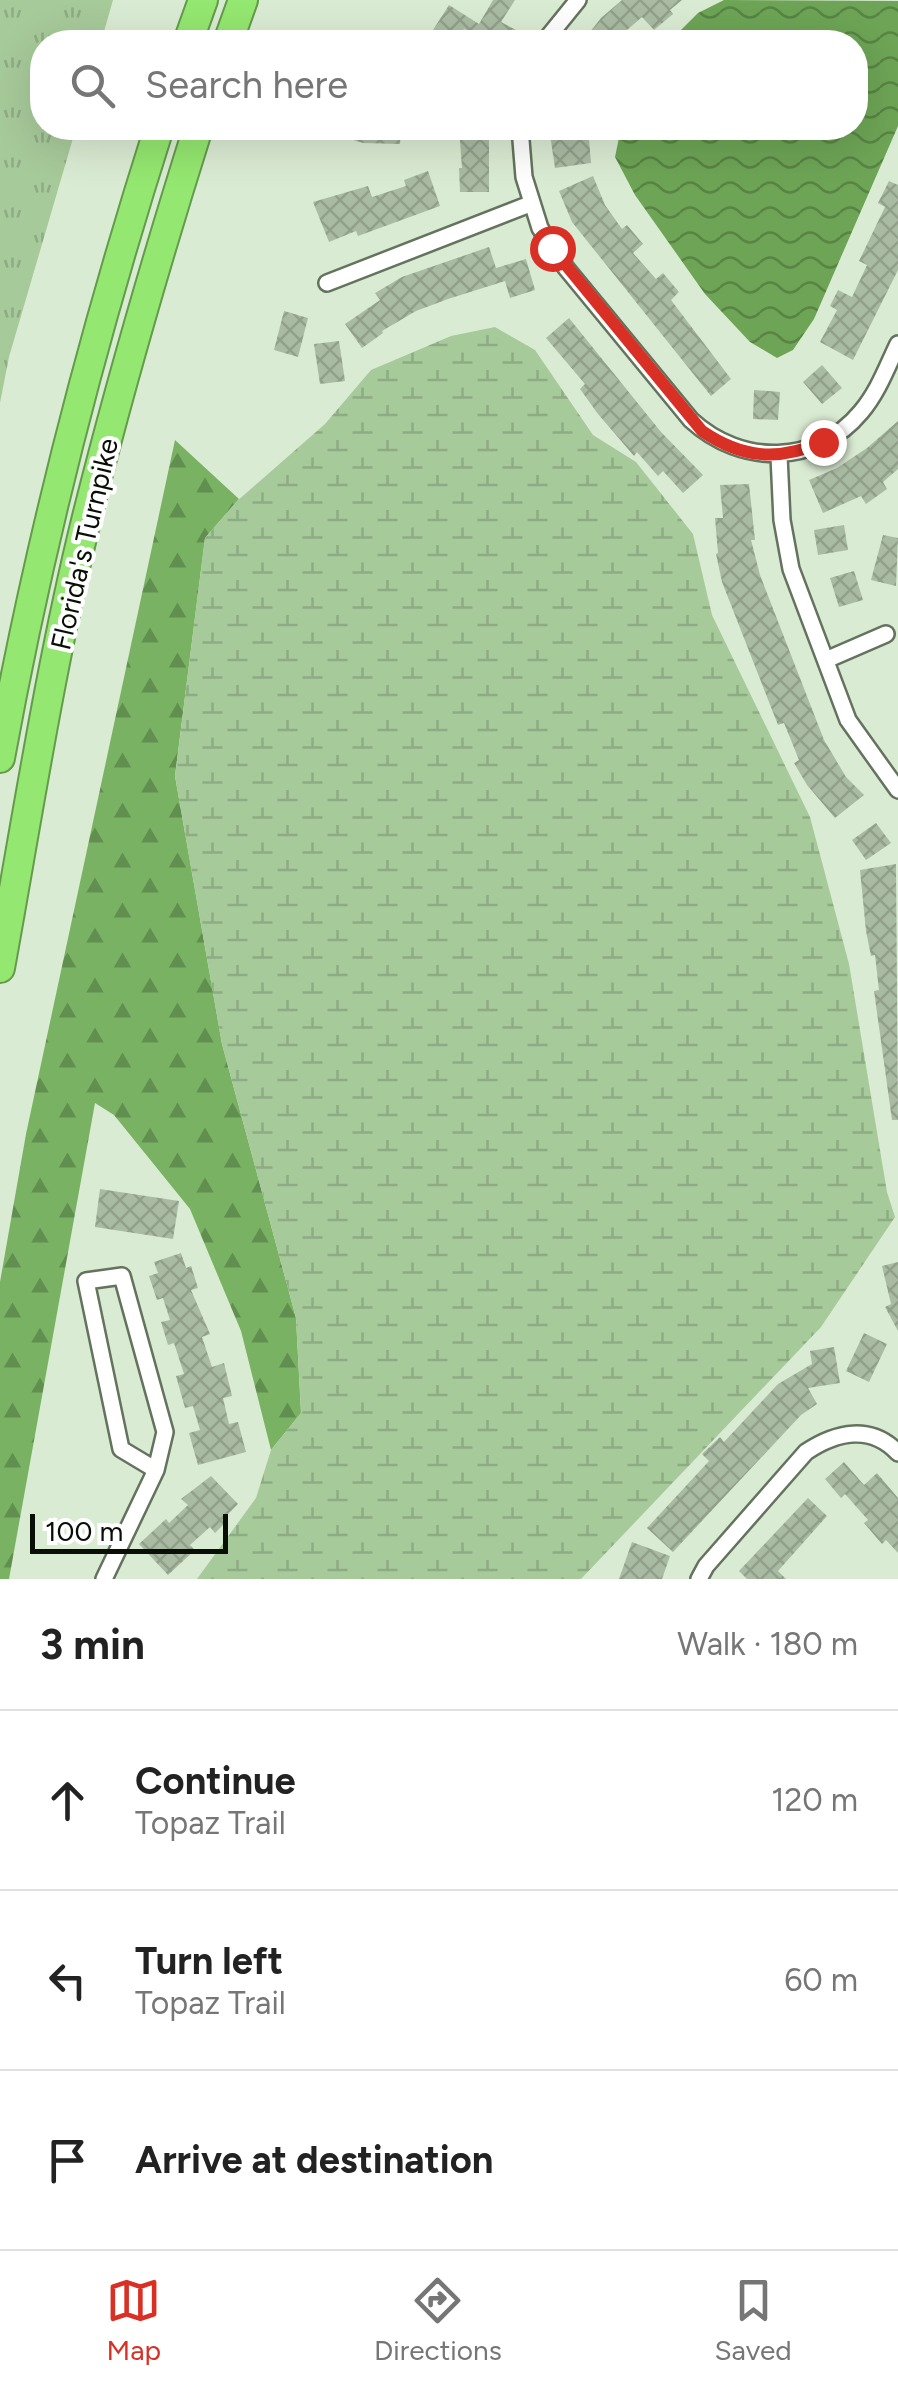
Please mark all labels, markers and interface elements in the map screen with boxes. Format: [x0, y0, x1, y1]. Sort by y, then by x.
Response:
search box [30, 30, 868, 140]
icon: search [65, 58, 120, 113]
text: Search here [145, 62, 348, 108]
route start [530, 226, 576, 272]
route end [801, 420, 847, 466]
street label: Florida's Turnpike [43, 435, 125, 653]
scale bar [30, 1509, 228, 1554]
text: 100 m [45, 1514, 123, 1548]
text: 3 min [40, 1619, 145, 1670]
text: Walk · 180 m [677, 1625, 858, 1663]
text: Continue [135, 1758, 296, 1804]
icon: ahead [40, 1773, 95, 1828]
text: 120 m [771, 1781, 858, 1819]
text: Topaz Trail [135, 1804, 286, 1842]
text: Turn left [135, 1938, 283, 1984]
icon: left [40, 1953, 95, 2008]
text: 60 m [784, 1961, 858, 1999]
text: Topaz Trail [135, 1984, 286, 2022]
icon: arrive [40, 2133, 95, 2188]
text: Arrive at destination [135, 2137, 493, 2183]
tab: Map [106, 2273, 161, 2367]
tab: Directions [374, 2273, 502, 2367]
tab: Saved [714, 2273, 792, 2367]

